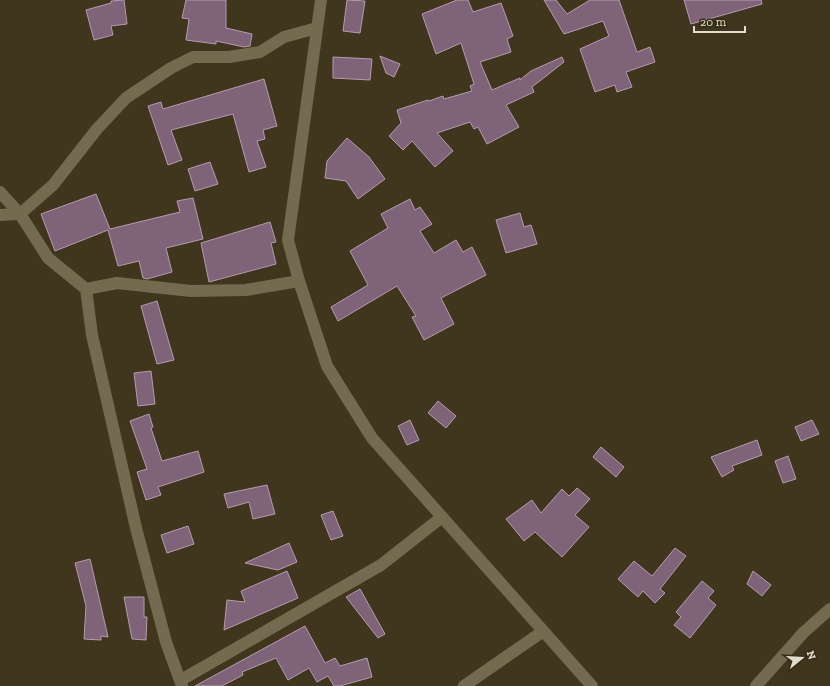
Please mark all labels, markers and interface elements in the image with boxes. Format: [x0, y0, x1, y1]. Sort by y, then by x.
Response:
scale bar [694, 8, 745, 34]
text: 20 m [700, 15, 727, 29]
north arrow [782, 638, 822, 678]
text: N [804, 649, 819, 662]

